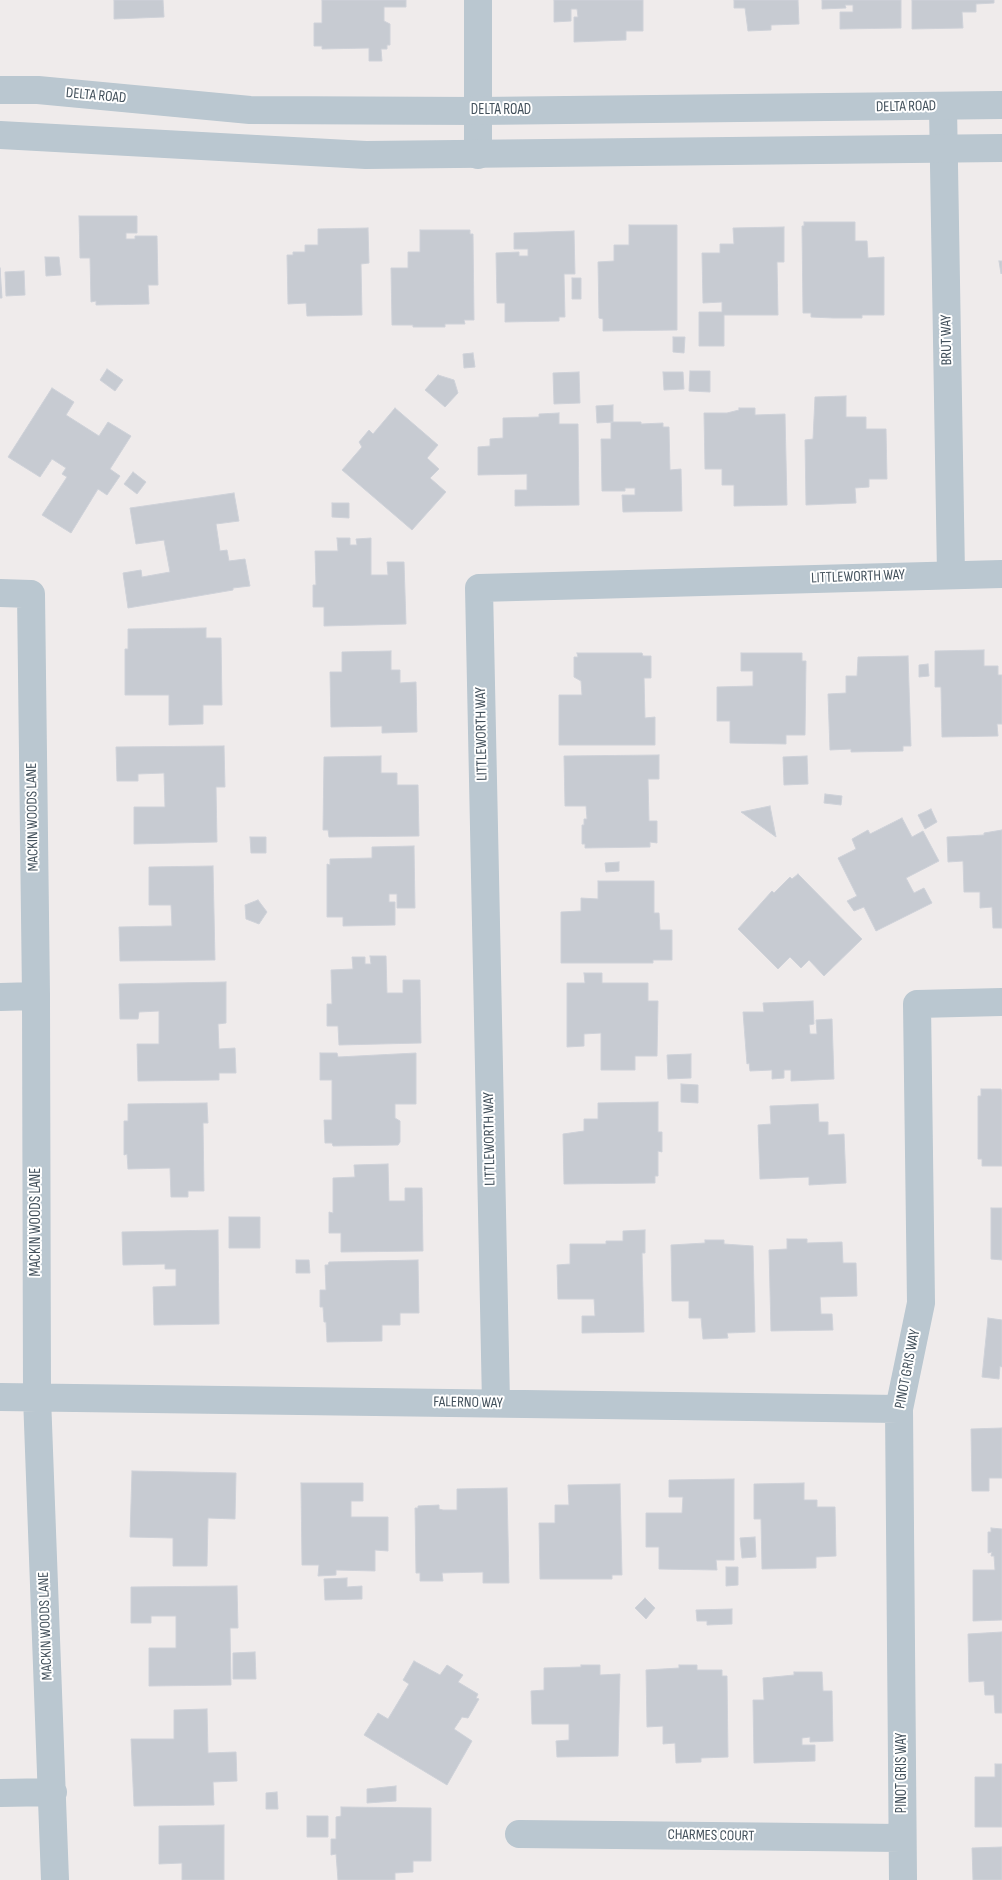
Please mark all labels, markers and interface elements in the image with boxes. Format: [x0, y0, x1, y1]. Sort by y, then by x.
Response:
street label: DELTA ROAD [65, 84, 127, 108]
street label: DELTA ROAD [876, 97, 936, 117]
street label: DELTA ROAD [471, 101, 531, 119]
street label: BRUT WAY [938, 314, 956, 366]
street label: LITTLEWORTH WAY [811, 566, 905, 588]
street label: LITTLEWORTH WAY [472, 687, 492, 781]
street label: MACKIN WOODS LANE [23, 762, 43, 872]
street label: LITTLEWORTH WAY [480, 1092, 500, 1186]
street label: MACKIN WOODS LANE [27, 1168, 45, 1276]
street label: PINOT GRIS WAY [891, 1328, 925, 1410]
street label: FALERNO WAY [433, 1393, 503, 1413]
street label: MACKIN WOODS LANE [35, 1571, 57, 1681]
street label: PINOT GRIS WAY [893, 1733, 911, 1813]
street label: CHARMES COURT [667, 1826, 755, 1846]

